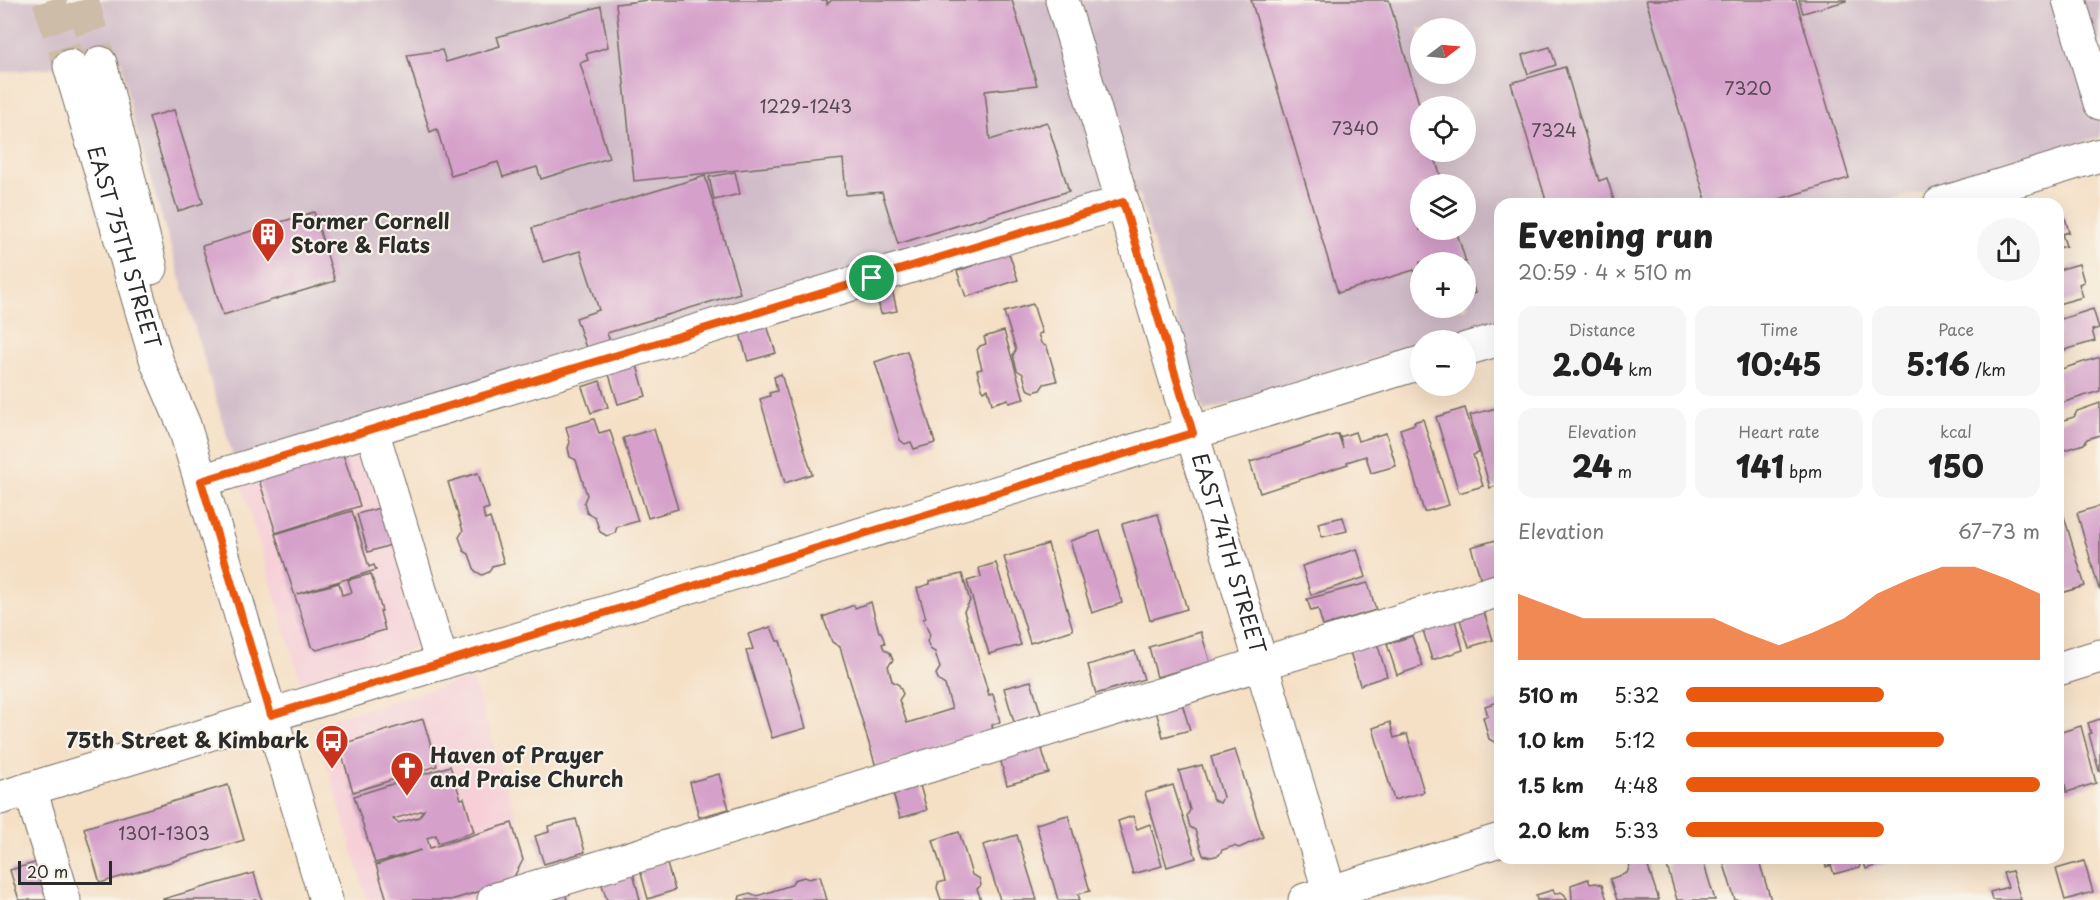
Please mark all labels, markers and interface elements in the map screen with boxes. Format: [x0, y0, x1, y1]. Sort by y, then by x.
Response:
north arrow [1410, 18, 1476, 84]
map controls [1410, 18, 1476, 396]
house number: 7320 [1724, 74, 1772, 101]
house number: 1229-1243 [760, 92, 852, 119]
button: locate [1410, 96, 1476, 162]
house number: 7340 [1331, 114, 1379, 141]
house number: 7324 [1531, 116, 1577, 143]
street label: EAST 75TH STREET [80, 142, 170, 353]
button: layers [1410, 174, 1476, 240]
place label: Former Cornell Store & Flats [291, 204, 450, 260]
text: Evening run [1518, 209, 1713, 259]
building icon: Former Cornell Store & Flats [250, 216, 286, 263]
button: share [1977, 218, 2040, 281]
pin [846, 252, 897, 303]
button: + [1410, 252, 1476, 318]
text: 20:59 · 4 × 510 m [1518, 257, 1692, 287]
icon: arrive [855, 261, 888, 294]
text: Distance [1568, 317, 1636, 341]
text: Time [1760, 317, 1798, 341]
text: Pace [1938, 317, 1974, 341]
button: − [1410, 330, 1476, 396]
text: 2.04 [1552, 341, 1623, 386]
text: 10:45 [1736, 341, 1822, 386]
text: 5:16 [1906, 341, 1970, 386]
text: km [1623, 357, 1652, 381]
text: /km [1970, 357, 2006, 381]
text: Elevation [1567, 419, 1637, 443]
text: Heart rate [1739, 419, 1819, 443]
text: kcal [1940, 419, 1972, 443]
text: 24 [1572, 443, 1612, 488]
text: 141 [1736, 443, 1784, 488]
text: 150 [1928, 443, 1984, 488]
street label: EAST 74TH STREET [1185, 449, 1275, 658]
text: m [1612, 459, 1632, 483]
text: bpm [1784, 459, 1822, 483]
text: Elevation [1518, 516, 1604, 546]
text: 67–73 m [1958, 516, 2040, 546]
text: 510 m [1518, 680, 1578, 710]
text: 5:32 [1614, 680, 1659, 710]
place label: 75th Street & Kimbark [66, 723, 309, 755]
bus stop icon: 75th Street & Kimbark [314, 723, 350, 770]
text: 1.0 km [1518, 725, 1585, 755]
text: 5:12 [1614, 725, 1656, 755]
place label: Haven of Prayer and Praise Church [430, 738, 624, 794]
church icon: Haven of Prayer and Praise Church [389, 750, 425, 797]
text: 1.5 km [1518, 770, 1584, 800]
text: 4:48 [1614, 770, 1658, 800]
text: 2.0 km [1518, 815, 1590, 845]
text: 5:33 [1614, 815, 1659, 845]
house number: 1301-1303 [118, 819, 210, 846]
scale bar [18, 858, 112, 886]
text: 20 m [27, 859, 68, 883]

